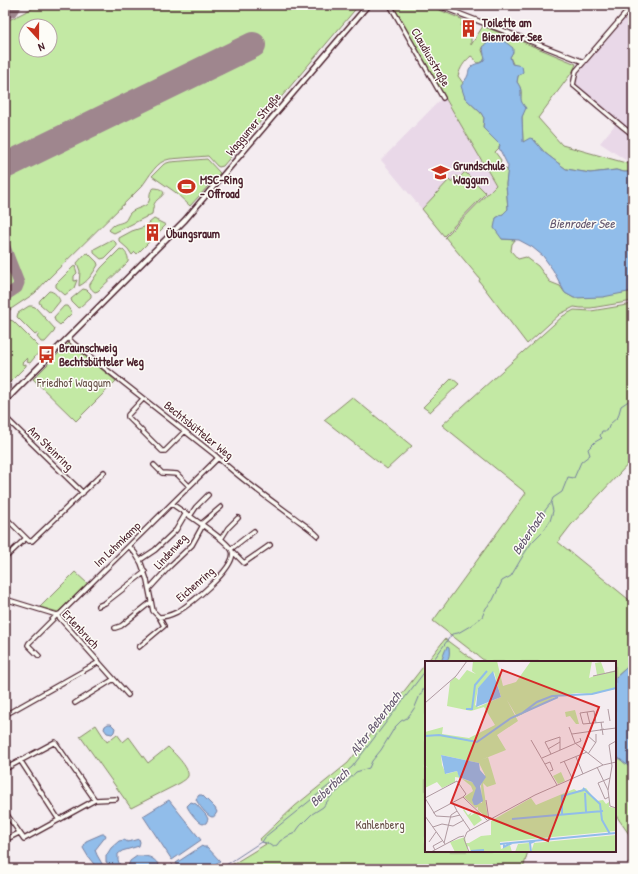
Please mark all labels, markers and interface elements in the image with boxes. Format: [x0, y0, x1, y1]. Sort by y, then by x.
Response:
place label: Toilette am Bienroder See [481, 14, 543, 45]
north arrow [18, 18, 58, 58]
building icon: Toilette am Bienroder See [459, 19, 479, 39]
street label: Claudiusstraße [407, 24, 455, 90]
text: N [36, 40, 47, 55]
street label: Waggumer Straße [221, 89, 285, 159]
place label: Grundschule Waggum [453, 157, 506, 189]
school or university icon: Grundschule Waggum [430, 162, 450, 182]
place label: MSC-Ring - Offroad [200, 171, 244, 202]
sports icon: MSC-Ring - Offroad [177, 176, 197, 196]
water label: Bienroder See [549, 214, 615, 232]
building icon: Übungsraum [143, 223, 163, 243]
place label: Übungsraum [166, 225, 220, 243]
place label: Braunschweig Bechtsbütteler Weg [59, 339, 145, 371]
bus stop icon: Braunschweig Bechtsbütteler Weg [36, 344, 56, 364]
park label: Friedhof Waggum [36, 374, 111, 391]
street label: Bechtsbütteler Weg [161, 397, 237, 463]
street label: Am Steinring [24, 422, 78, 474]
water label: Beberbach [507, 507, 550, 558]
street label: Im Lehmkamp [90, 517, 144, 571]
street label: Lindenweg [149, 529, 191, 573]
street label: Eichenring [172, 563, 218, 605]
street label: Erlenbruch [59, 606, 103, 652]
inset map [425, 661, 616, 852]
water label: Alter Beberbach [345, 686, 406, 759]
water label: Beberbach [305, 763, 354, 810]
park label: Kahlenberg [355, 816, 405, 833]

